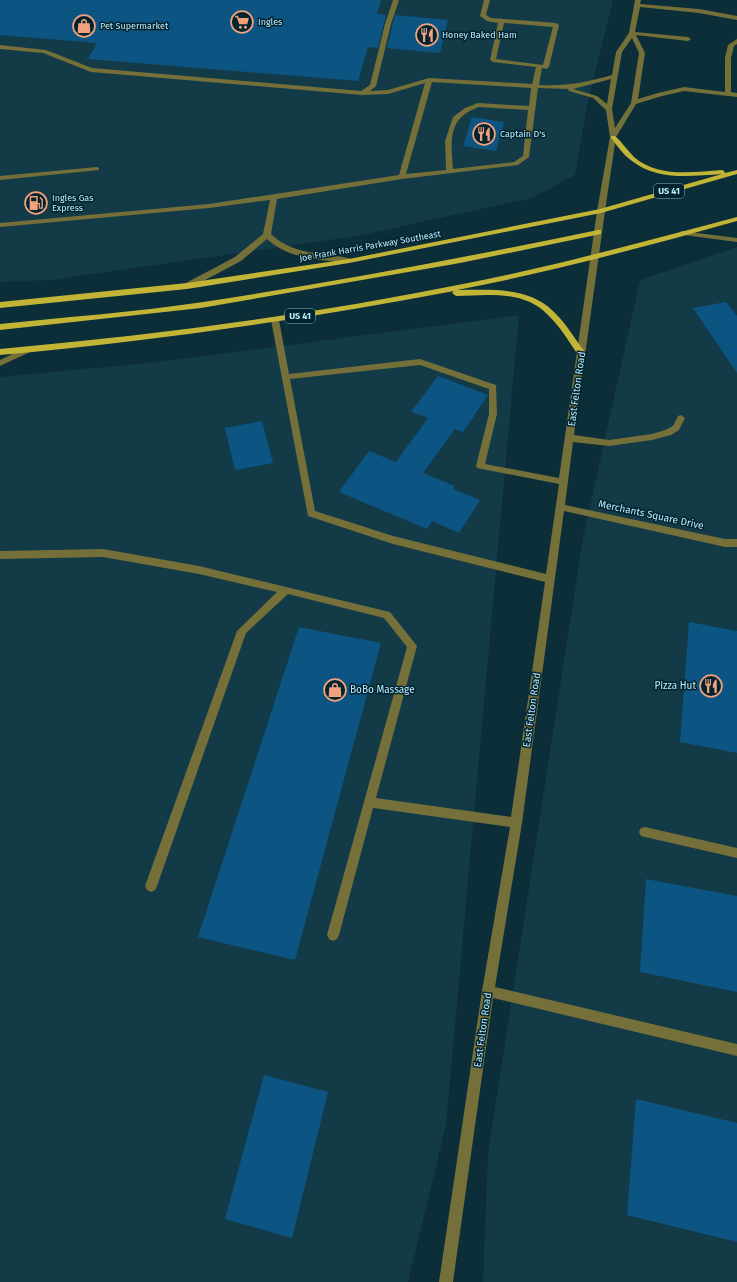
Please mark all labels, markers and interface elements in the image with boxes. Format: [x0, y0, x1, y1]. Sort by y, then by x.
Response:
supermarket icon: Ingles [229, 9, 255, 35]
shop icon: Pet Supermarket [71, 13, 97, 39]
place label: Ingles [258, 17, 282, 27]
place label: Pet Supermarket [100, 21, 169, 31]
restaurant icon: Honey Baked Ham [414, 22, 440, 48]
place label: Honey Baked Ham [442, 30, 517, 40]
restaurant icon: Captain D's [471, 121, 497, 147]
place label: Captain D's [500, 129, 545, 139]
road number: US 41 [654, 184, 684, 198]
fuel station icon: Ingles Gas Express [23, 190, 49, 216]
place label: Ingles Gas Express [52, 193, 93, 213]
street label: Joe Frank Harris Parkway Southeast [299, 228, 442, 263]
road number: US 41 [285, 309, 315, 323]
street label: East Felton Road [566, 351, 588, 427]
street label: Merchants Square Drive [597, 498, 705, 532]
street label: East Felton Road [521, 672, 543, 748]
restaurant icon: Pizza Hut [698, 673, 724, 699]
shop icon: BoBo Massage [322, 677, 348, 703]
place label: Pizza Hut [654, 680, 696, 692]
place label: BoBo Massage [350, 684, 415, 696]
street label: East Felton Road [472, 992, 494, 1068]

